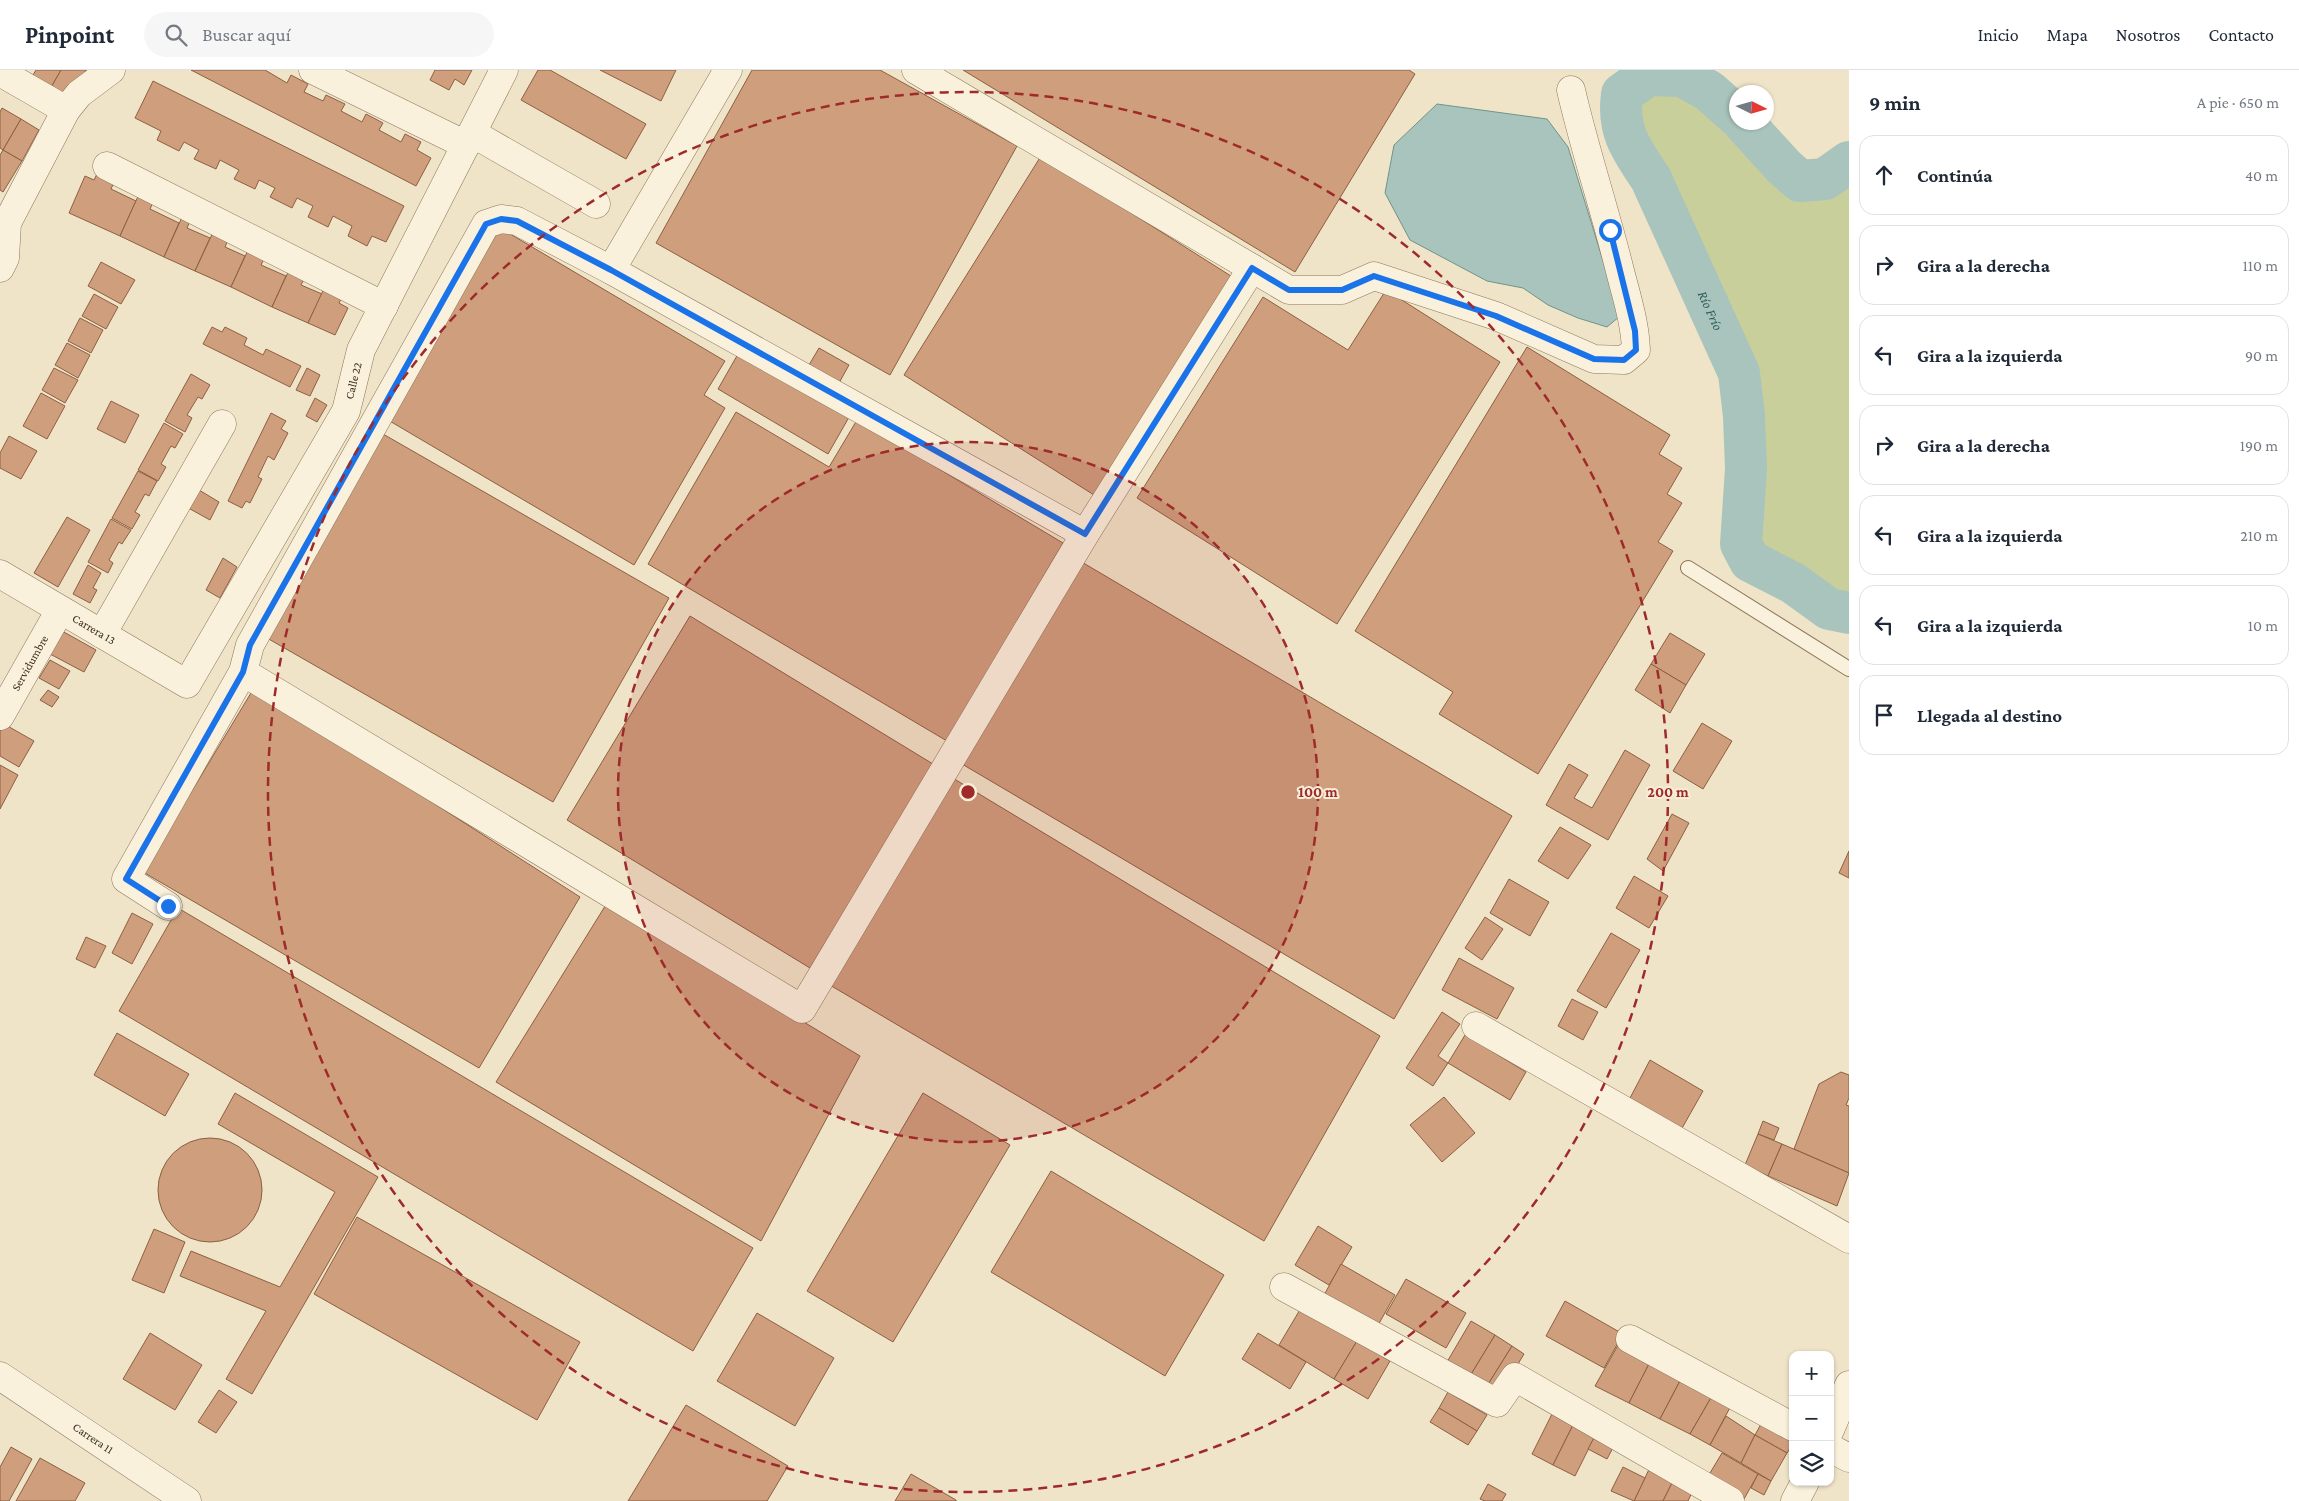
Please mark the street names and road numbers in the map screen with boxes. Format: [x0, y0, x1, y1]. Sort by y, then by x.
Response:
street label: Calle 22 [342, 360, 365, 401]
street label: Carrera 13 [70, 611, 118, 648]
street label: Servidumbre [9, 633, 51, 693]
street label: Carrera 11 [70, 1420, 116, 1457]

